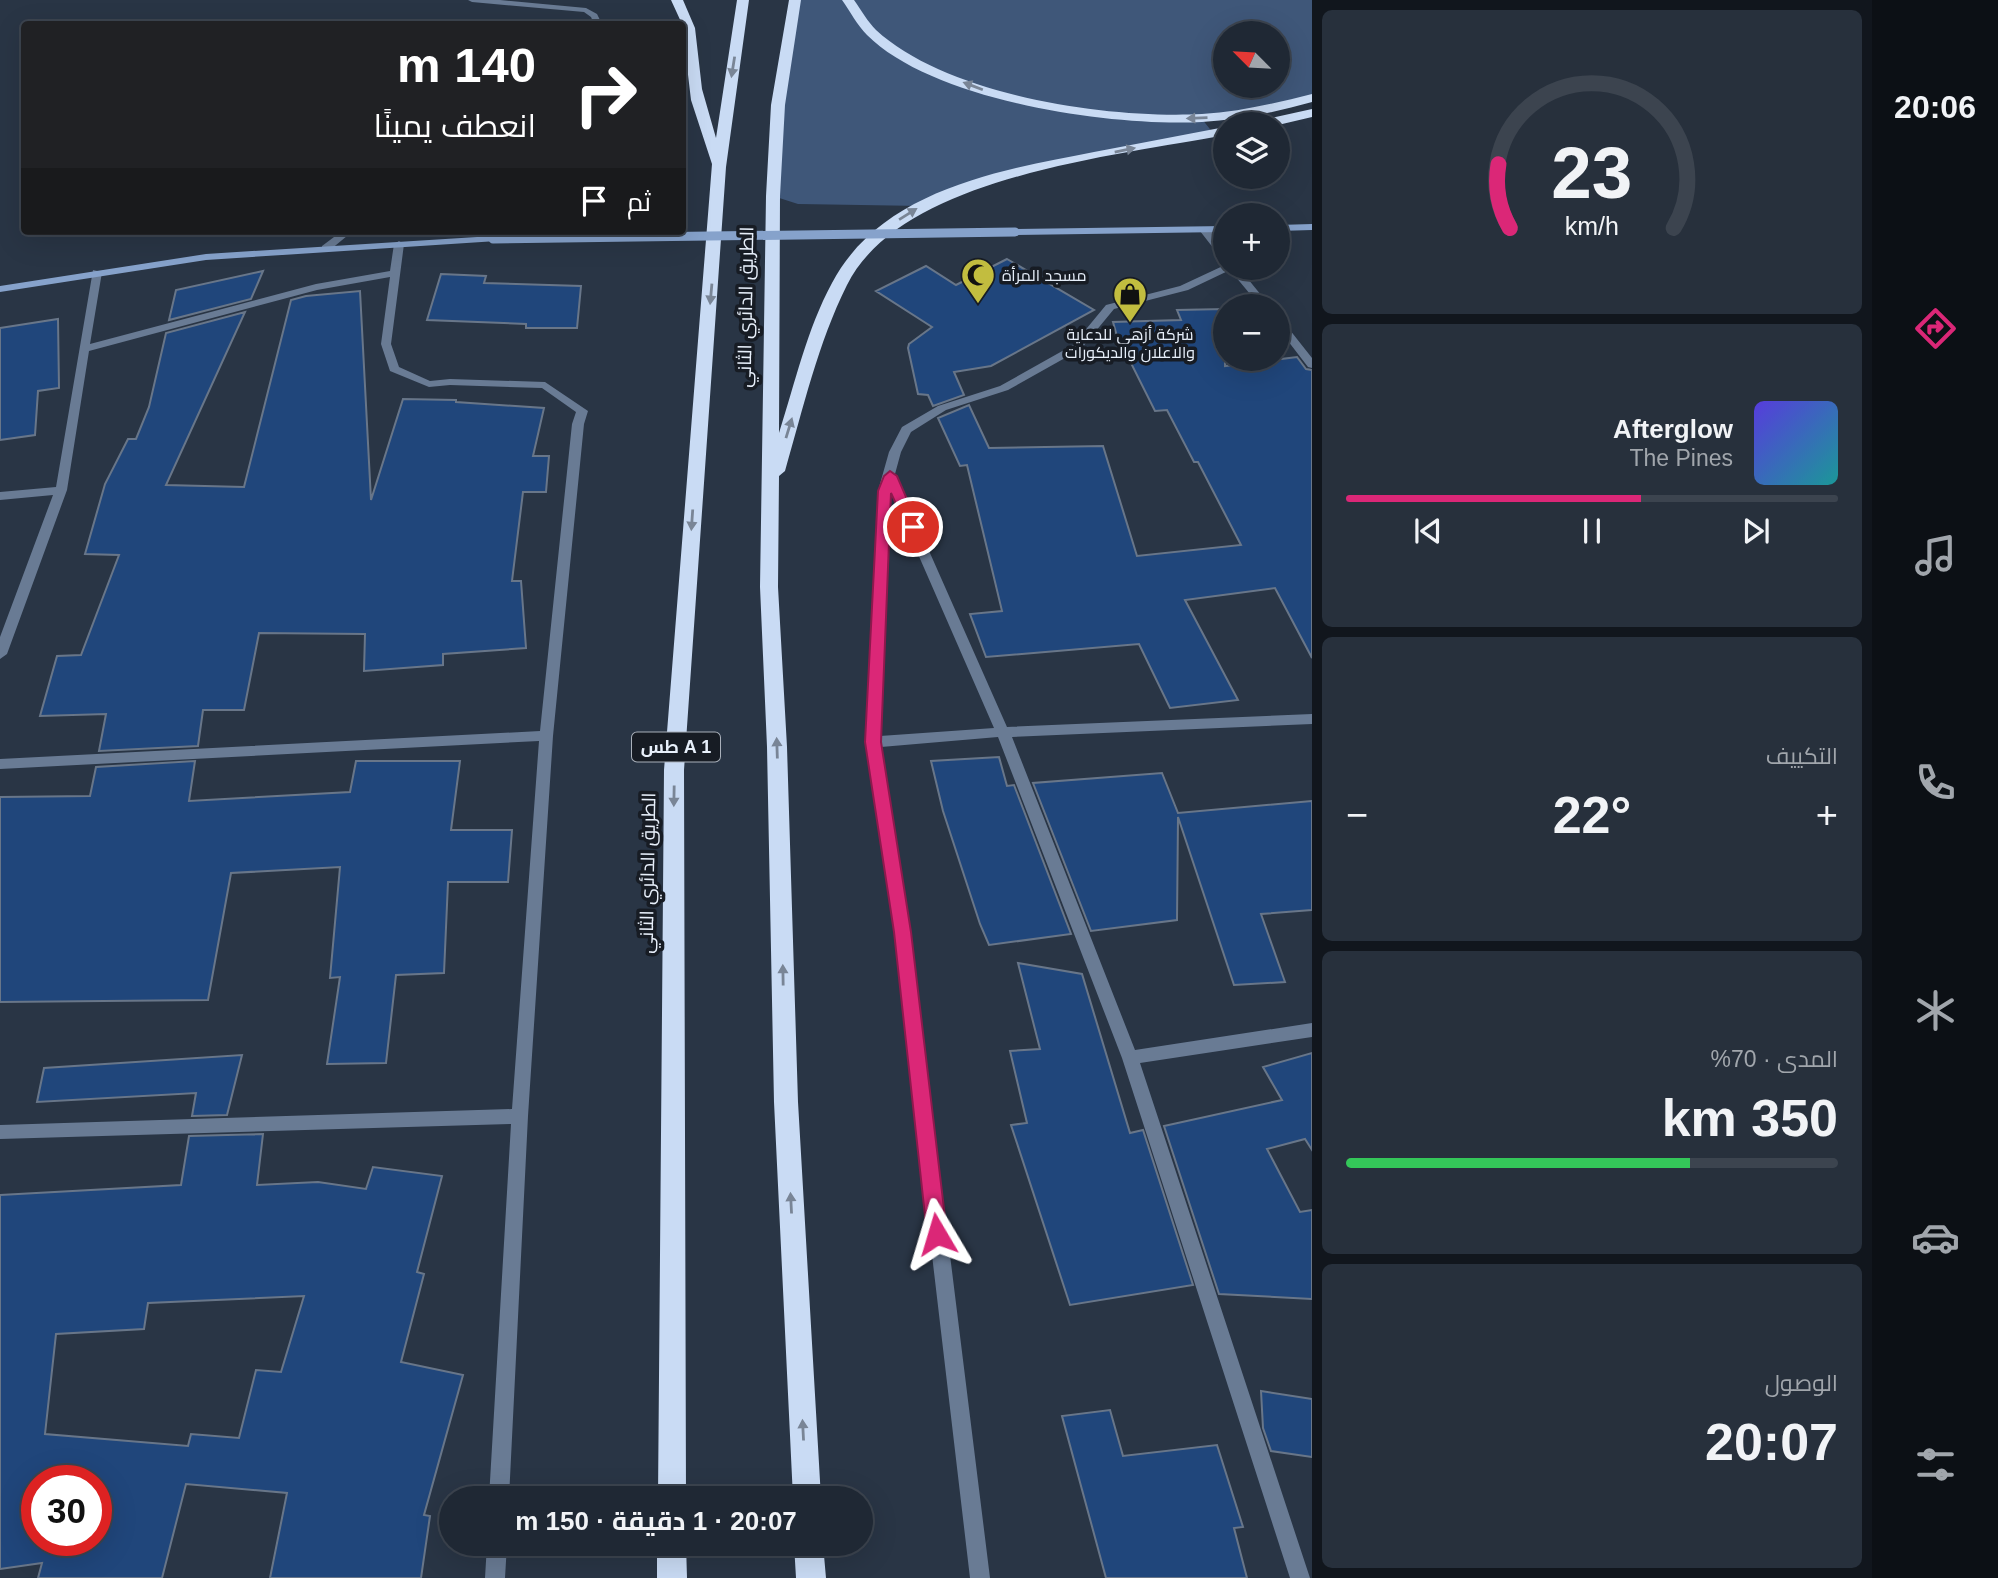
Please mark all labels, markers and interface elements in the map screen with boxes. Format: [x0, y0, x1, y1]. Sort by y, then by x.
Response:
north arrow [1213, 21, 1290, 98]
map controls [1213, 21, 1290, 371]
text: 140 m [397, 38, 536, 92]
icon: right [560, 49, 651, 140]
one-way arrow [727, 57, 738, 79]
one-way arrow [963, 81, 984, 92]
text: 20:06 [1894, 89, 1976, 125]
text: انعطف يمينًا [373, 108, 536, 144]
one-way arrow [1186, 112, 1208, 123]
button: layers [1213, 112, 1290, 189]
text: 23 [1552, 132, 1632, 213]
one-way arrow [1114, 145, 1136, 156]
icon: arrive [575, 182, 613, 220]
text: ثم [627, 187, 651, 217]
button: + [1213, 203, 1290, 280]
one-way arrow [899, 207, 918, 220]
text: km/h [1565, 212, 1619, 240]
street label: الطريق الدائري الثاني [734, 226, 761, 388]
mosque icon: مسجد المرأة [959, 256, 997, 305]
place label: مسجد المرأة [1002, 266, 1087, 285]
shop icon: شركة أزهى للدعاية والاعلان والديكورات [1111, 275, 1149, 324]
one-way arrow [705, 283, 716, 305]
button: − [1213, 294, 1290, 371]
icon: directions [1911, 304, 1960, 353]
place label: شركة أزهى للدعاية والاعلان والديكورات [1065, 325, 1195, 363]
text: Afterglow [1613, 414, 1733, 444]
one-way arrow [785, 417, 795, 438]
text: The Pines [1629, 445, 1733, 471]
pin [883, 497, 943, 557]
icon: arrive [894, 508, 932, 546]
one-way arrow [687, 510, 698, 532]
icon: previous [1409, 512, 1447, 550]
icon: pause [1573, 512, 1611, 550]
icon: next [1737, 512, 1775, 550]
icon: music [1911, 531, 1960, 580]
road number: طس A 1 [632, 732, 720, 762]
one-way arrow [772, 737, 783, 759]
text: التكييف [1766, 743, 1838, 769]
icon: phone [1911, 758, 1960, 807]
one-way arrow [668, 786, 680, 808]
text: 22° [1553, 786, 1631, 844]
street label: الطريق الدائري الثاني [636, 792, 663, 954]
text: − [1346, 794, 1368, 836]
text: + [1816, 794, 1838, 836]
one-way arrow [777, 964, 788, 986]
icon: climate [1911, 986, 1960, 1035]
text: المدى · 70% [1711, 1046, 1838, 1072]
text: 350 km [1662, 1089, 1838, 1147]
one-way arrow [785, 1191, 796, 1213]
position arrow [900, 1197, 974, 1271]
icon: car [1911, 1213, 1960, 1262]
text: الوصول [1765, 1370, 1838, 1396]
text: 20:07 [1705, 1413, 1838, 1471]
one-way arrow [798, 1419, 809, 1441]
icon: filters [1911, 1440, 1960, 1489]
speed limit sign: 30 [21, 1465, 112, 1556]
text: 20:07 · 1 دقيقة · 150 m [515, 1506, 797, 1536]

